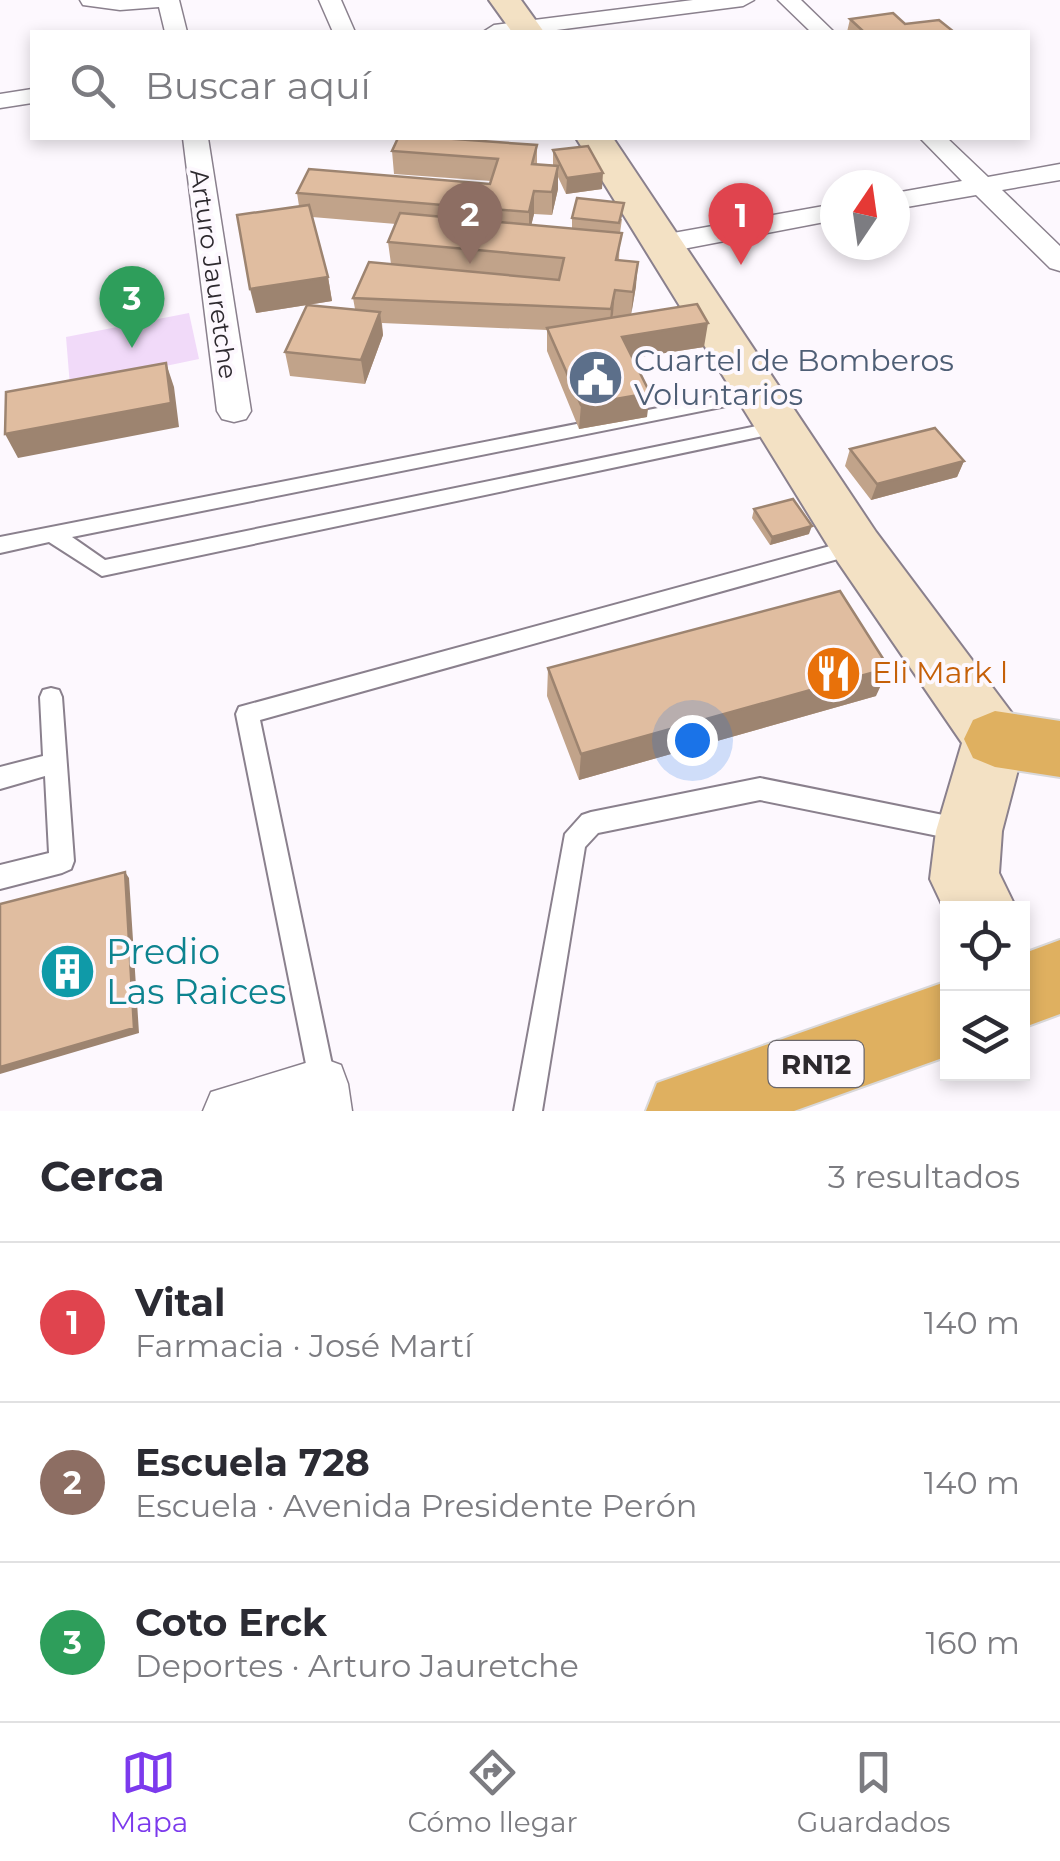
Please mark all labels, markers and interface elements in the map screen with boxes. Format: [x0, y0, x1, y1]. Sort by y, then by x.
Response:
search box [30, 30, 1030, 140]
icon: search [65, 58, 120, 113]
text: Buscar aquí [145, 62, 371, 109]
street label: Arturo Jauretche [184, 167, 244, 381]
north arrow [820, 170, 910, 260]
pin: 2 [438, 182, 502, 264]
pin: 1 [708, 182, 774, 265]
pin: 3 [100, 266, 164, 348]
place label: Cuartel de Bomberos Voluntarios [634, 342, 954, 413]
public building icon: Cuartel de Bomberos Voluntarios [565, 348, 625, 408]
restaurant icon: Eli Mark l [803, 643, 863, 703]
place label: Eli Mark l [872, 654, 1008, 691]
your location [667, 715, 718, 766]
map controls [940, 901, 1030, 1081]
button: locate [940, 901, 1030, 991]
place label: Predio Las Raices [106, 930, 286, 1013]
building icon: Predio Las Raices [37, 942, 97, 1002]
button: layers [940, 991, 1030, 1081]
road number: RN12 [768, 1041, 864, 1087]
text: Cerca [40, 1150, 165, 1202]
text: 3 resultados [828, 1157, 1020, 1196]
text: Vital [135, 1279, 225, 1326]
text: 1 [66, 1303, 79, 1342]
text: 140 m [924, 1303, 1020, 1342]
text: Farmacia · José Martí [135, 1326, 473, 1365]
text: Escuela 728 [135, 1439, 370, 1486]
text: 2 [63, 1463, 82, 1502]
text: 140 m [924, 1463, 1020, 1502]
text: Escuela · Avenida Presidente Perón [135, 1486, 697, 1525]
text: Coto Erck [135, 1599, 327, 1646]
text: 3 [63, 1623, 82, 1662]
text: 160 m [925, 1623, 1020, 1662]
text: Deportes · Arturo Jauretche [135, 1646, 579, 1685]
tab: Mapa [110, 1745, 188, 1839]
tab: Cómo llegar [407, 1745, 578, 1839]
tab: Guardados [797, 1745, 950, 1839]

